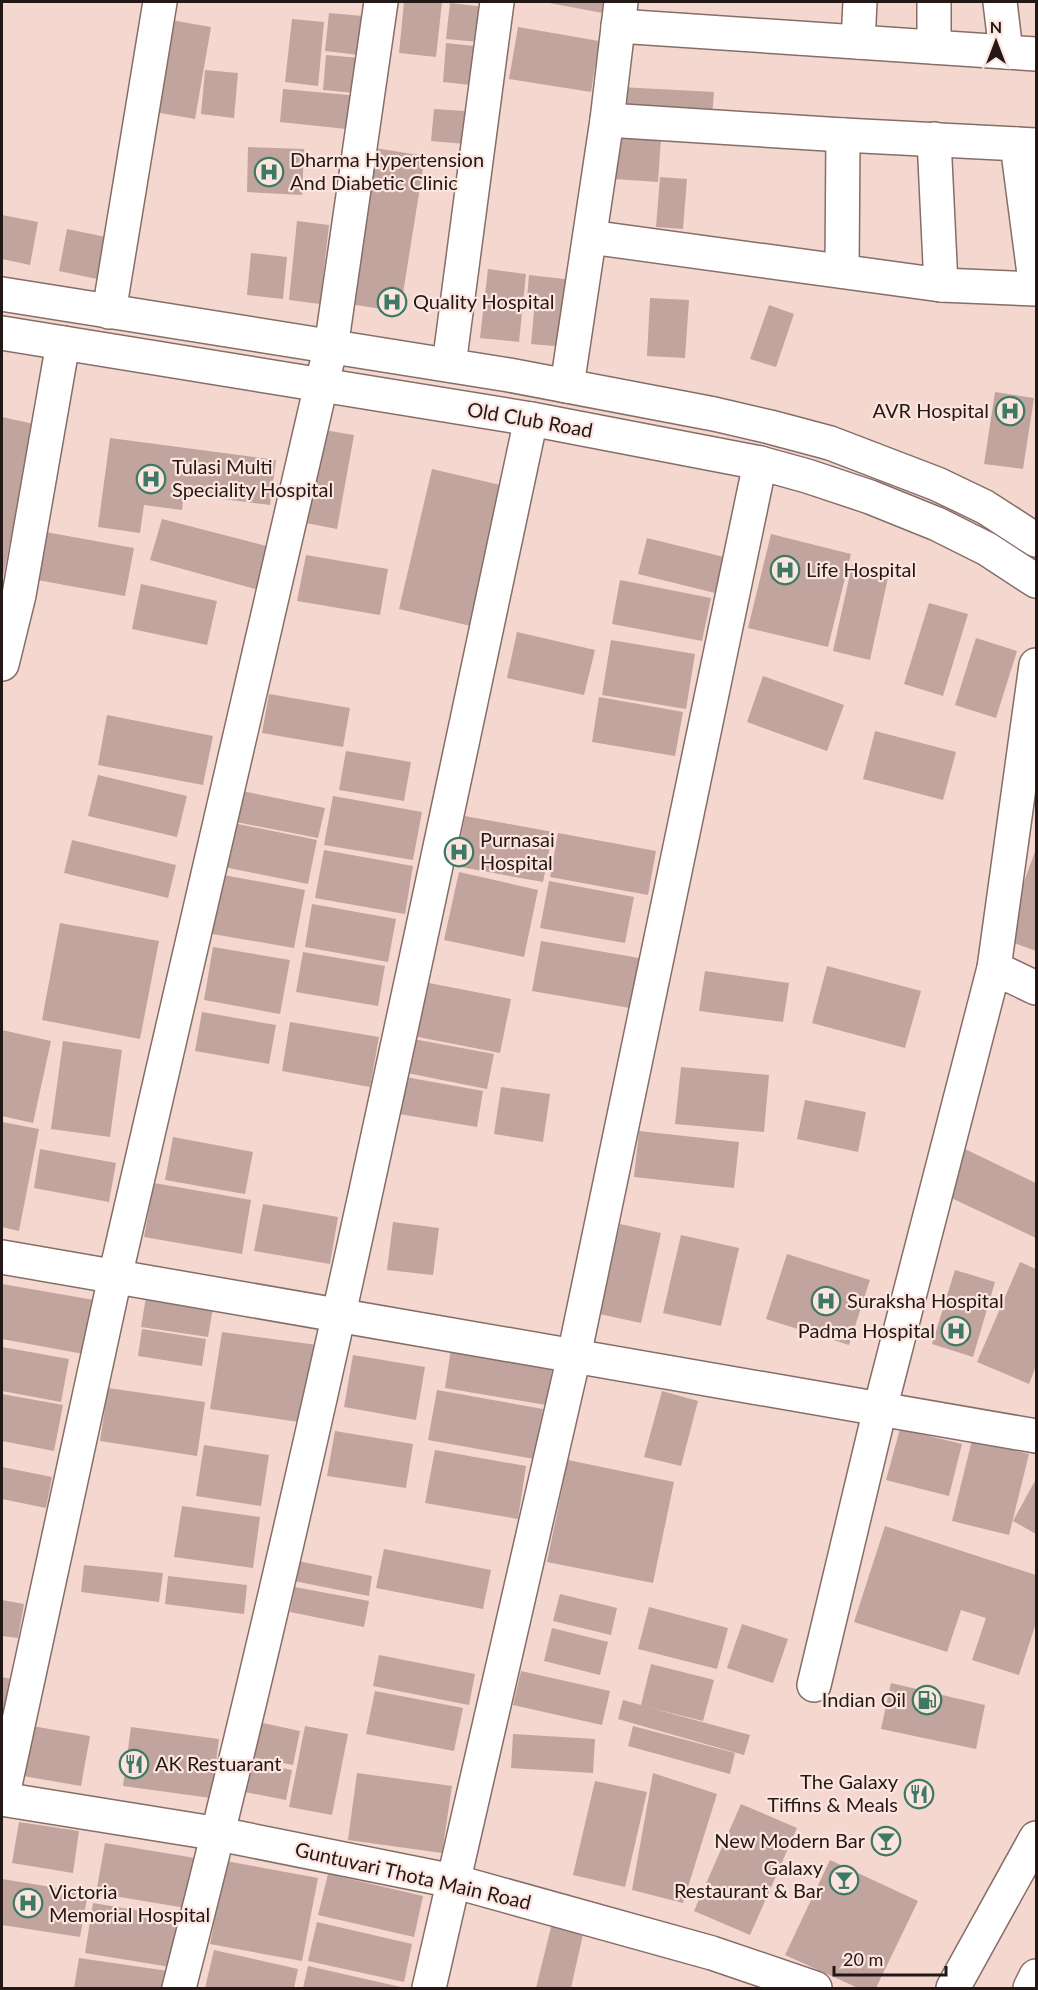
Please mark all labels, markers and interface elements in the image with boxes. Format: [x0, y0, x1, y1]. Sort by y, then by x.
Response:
north arrow [966, 12, 1026, 72]
text: N [990, 17, 1002, 36]
place label: Dharma Hypertension And Diabetic Clinic [290, 147, 484, 194]
hospital icon: Dharma Hypertension And Diabetic Clinic [253, 156, 285, 188]
hospital icon: Quality Hospital [376, 286, 408, 318]
place label: Quality Hospital [413, 289, 554, 313]
hospital icon: AVR Hospital [994, 395, 1026, 427]
street label: Old Club Road [466, 396, 595, 442]
place label: AVR Hospital [873, 398, 989, 422]
place label: Tulasi Multi Speciality Hospital [172, 454, 333, 501]
hospital icon: Tulasi Multi Speciality Hospital [135, 463, 167, 495]
hospital icon: Life Hospital [769, 554, 801, 586]
place label: Life Hospital [806, 557, 916, 581]
place label: Purnasai Hospital [480, 827, 555, 874]
hospital icon: Purnasai Hospital [443, 836, 475, 868]
hospital icon: Suraksha Hospital [810, 1285, 842, 1317]
place label: Suraksha Hospital [847, 1288, 1004, 1312]
hospital icon: Padma Hospital [940, 1315, 972, 1347]
place label: Padma Hospital [798, 1318, 935, 1342]
fuel station icon: Indian Oil [911, 1684, 943, 1716]
place label: Indian Oil [822, 1687, 906, 1711]
restaurant icon: AK Restuarant [118, 1748, 150, 1780]
place label: AK Restuarant [155, 1751, 282, 1775]
place label: The Galaxy Tiffins & Meals [767, 1769, 899, 1816]
restaurant icon: The Galaxy Tiffins & Meals [903, 1778, 935, 1810]
bar icon: New Modern Bar [870, 1825, 902, 1857]
place label: New Modern Bar [714, 1828, 866, 1852]
street label: Guntuvari Thota Main Road [293, 1836, 534, 1914]
place label: Galaxy Restaurant & Bar [674, 1855, 824, 1902]
bar icon: Galaxy Restaurant & Bar [828, 1864, 860, 1896]
place label: Victoria Memorial Hospital [49, 1879, 210, 1926]
hospital icon: Victoria Memorial Hospital [12, 1887, 44, 1919]
scale bar [834, 1939, 946, 1977]
text: 20 m [843, 1948, 883, 1970]

